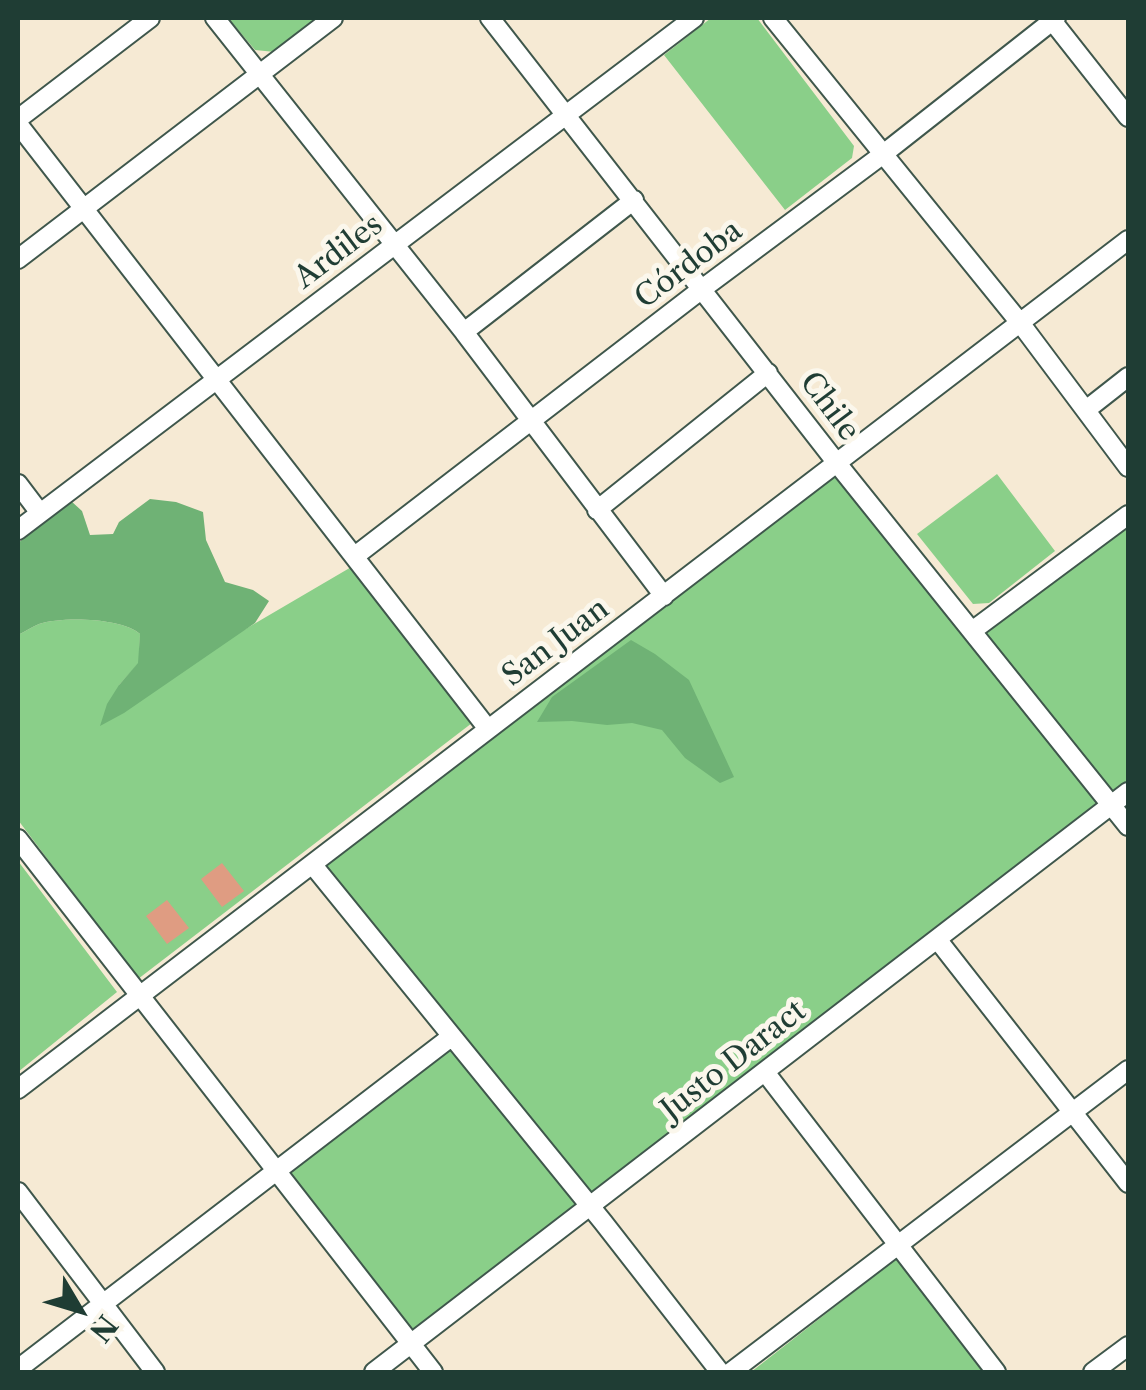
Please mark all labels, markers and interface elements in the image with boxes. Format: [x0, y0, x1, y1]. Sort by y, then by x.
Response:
street label: Ardiles [288, 207, 390, 297]
street label: Córdoba [629, 213, 749, 317]
street label: Chile [792, 366, 866, 448]
street label: San Juan [496, 591, 616, 695]
street label: Justo Daract [655, 993, 813, 1129]
north arrow [30, 1260, 130, 1360]
text: N [83, 1308, 125, 1349]

